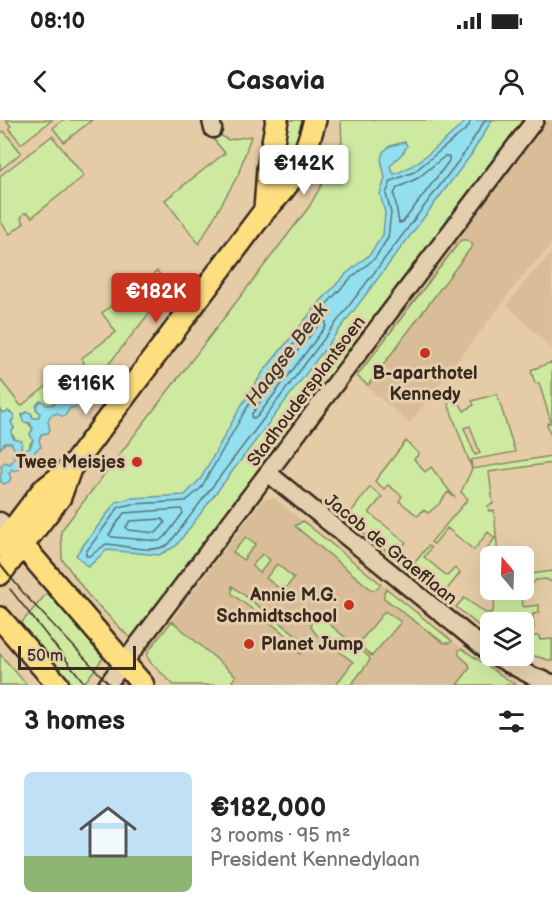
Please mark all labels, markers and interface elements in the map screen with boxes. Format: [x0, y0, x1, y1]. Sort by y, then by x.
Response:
text: 08:10 [30, 8, 85, 35]
icon: back [24, 65, 57, 98]
text: Casavia [227, 65, 325, 97]
icon: person [495, 65, 528, 98]
pin: €142K [262, 145, 346, 196]
text: €142K [274, 152, 334, 176]
pin: €182K [114, 273, 198, 324]
text: €182K [125, 280, 187, 304]
water label: Haagse Beek [240, 298, 334, 411]
street label: Stadhoudersplantsoen [243, 312, 370, 471]
marker: B-aparthotel Kennedy [418, 346, 432, 360]
place label: B-aparthotel Kennedy [372, 363, 478, 405]
pin: €116K [44, 365, 128, 416]
text: €116K [57, 372, 115, 396]
place label: Twee Meisjes [16, 452, 125, 473]
marker: Twee Meisjes [130, 455, 144, 469]
street label: Jacob de Graefflaan [320, 489, 461, 609]
north arrow [480, 546, 534, 600]
map controls [480, 546, 534, 666]
place label: Annie M.G. Schmidtschool [217, 585, 337, 627]
marker: Annie M.G. Schmidtschool [342, 598, 356, 612]
button: layers [480, 612, 534, 666]
place label: Planet Jump [261, 634, 363, 655]
marker: Planet Jump [242, 637, 256, 651]
scale bar [18, 643, 136, 670]
text: 50 m [27, 647, 63, 666]
icon: filters [495, 705, 528, 738]
text: 3 homes [24, 706, 125, 737]
text: €182,000 [210, 793, 326, 824]
icon: home [72, 796, 144, 868]
text: 3 rooms · 95 m² [210, 824, 350, 848]
text: President Kennedylaan [210, 848, 420, 872]

